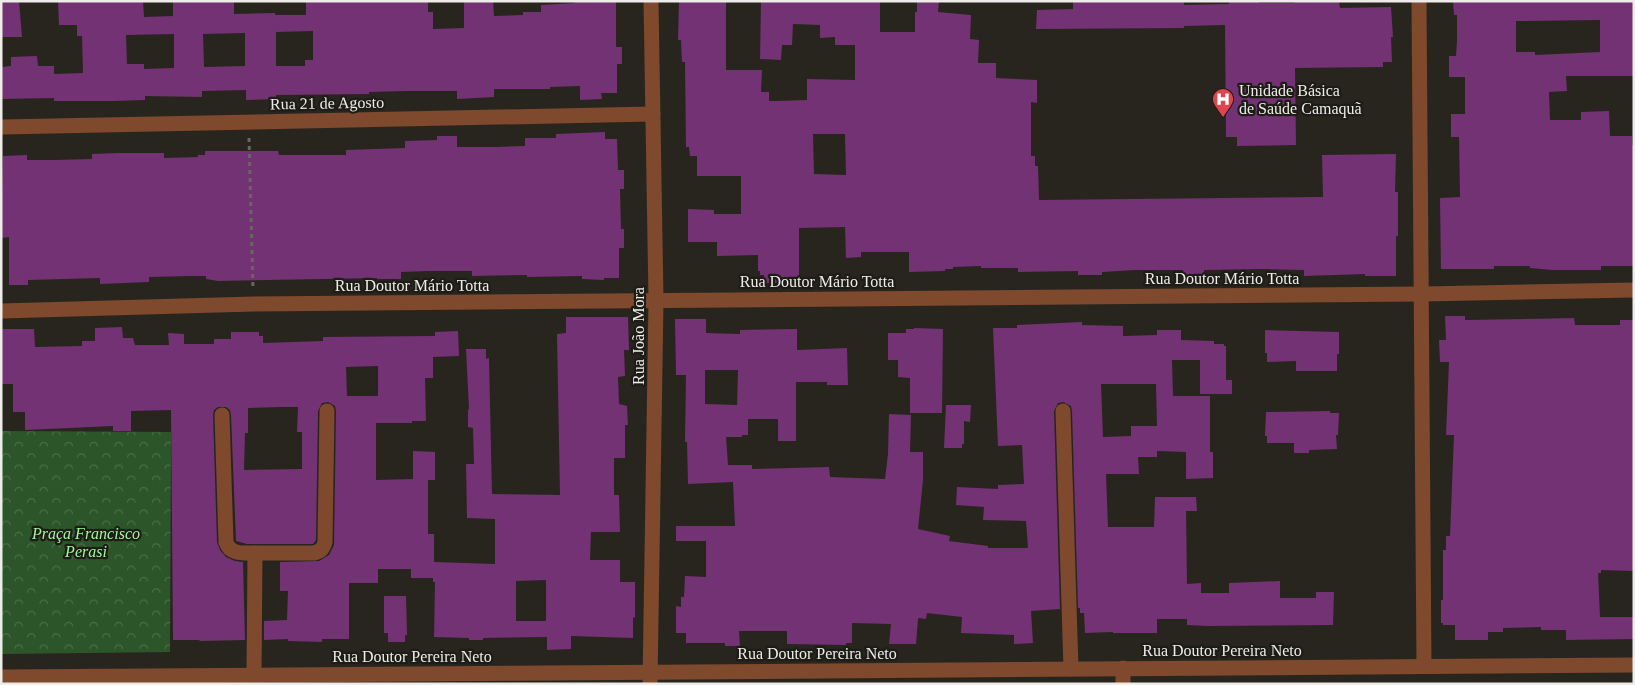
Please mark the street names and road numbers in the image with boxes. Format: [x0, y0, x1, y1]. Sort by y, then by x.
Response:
street label: Rua 21 de Agosto [270, 94, 384, 113]
street label: Rua Doutor Mário Totta [1145, 270, 1299, 287]
street label: Rua Doutor Mário Totta [740, 273, 894, 290]
street label: Rua Doutor Mário Totta [335, 277, 489, 294]
street label: Rua João Mora [630, 287, 647, 385]
street label: Rua Doutor Pereira Neto [1142, 642, 1302, 659]
street label: Rua Doutor Pereira Neto [737, 645, 897, 662]
street label: Rua Doutor Pereira Neto [332, 648, 492, 665]

